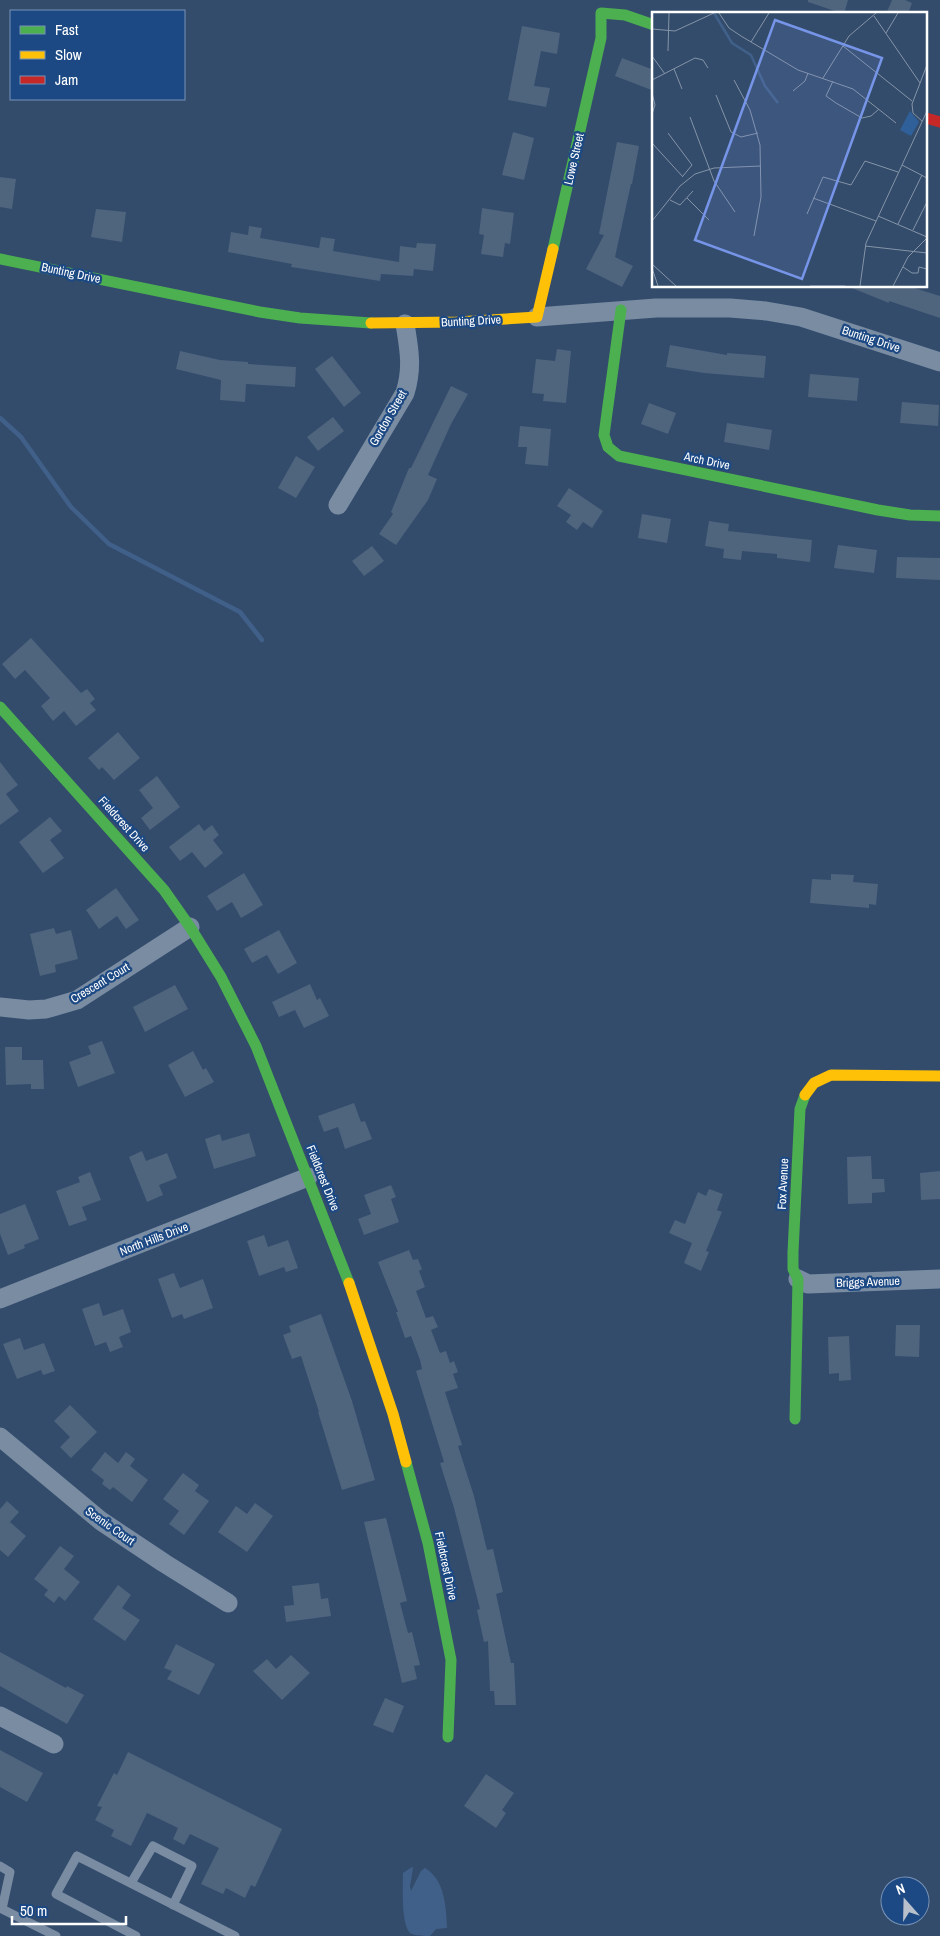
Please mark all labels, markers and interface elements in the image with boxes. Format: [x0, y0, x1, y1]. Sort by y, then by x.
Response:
legend [10, 10, 185, 100]
inset map [652, 12, 928, 288]
text: Fast [55, 19, 79, 40]
text: Slow [55, 44, 82, 65]
text: Jam [55, 69, 78, 90]
street label: Lowe Street [560, 131, 588, 186]
street label: Bunting Drive [40, 259, 102, 287]
street label: Bunting Drive [441, 311, 501, 331]
street label: Bunting Drive [840, 322, 902, 356]
street label: Gordon Street [366, 387, 411, 449]
street label: Arch Drive [682, 448, 731, 474]
street label: Fieldcrest Drive [95, 793, 153, 855]
street label: Crescent Court [68, 959, 133, 1007]
street label: Fieldcrest Drive [303, 1143, 343, 1213]
street label: Fox Avenue [774, 1158, 792, 1210]
street label: North Hills Drive [117, 1219, 191, 1259]
street label: Briggs Avenue [836, 1273, 900, 1291]
street label: Scenic Court [82, 1503, 138, 1549]
street label: Fieldcrest Drive [431, 1530, 461, 1602]
north arrow [880, 1876, 930, 1926]
text: N [894, 1879, 908, 1899]
scale bar [12, 1894, 126, 1926]
text: 50 m [20, 1900, 47, 1921]

